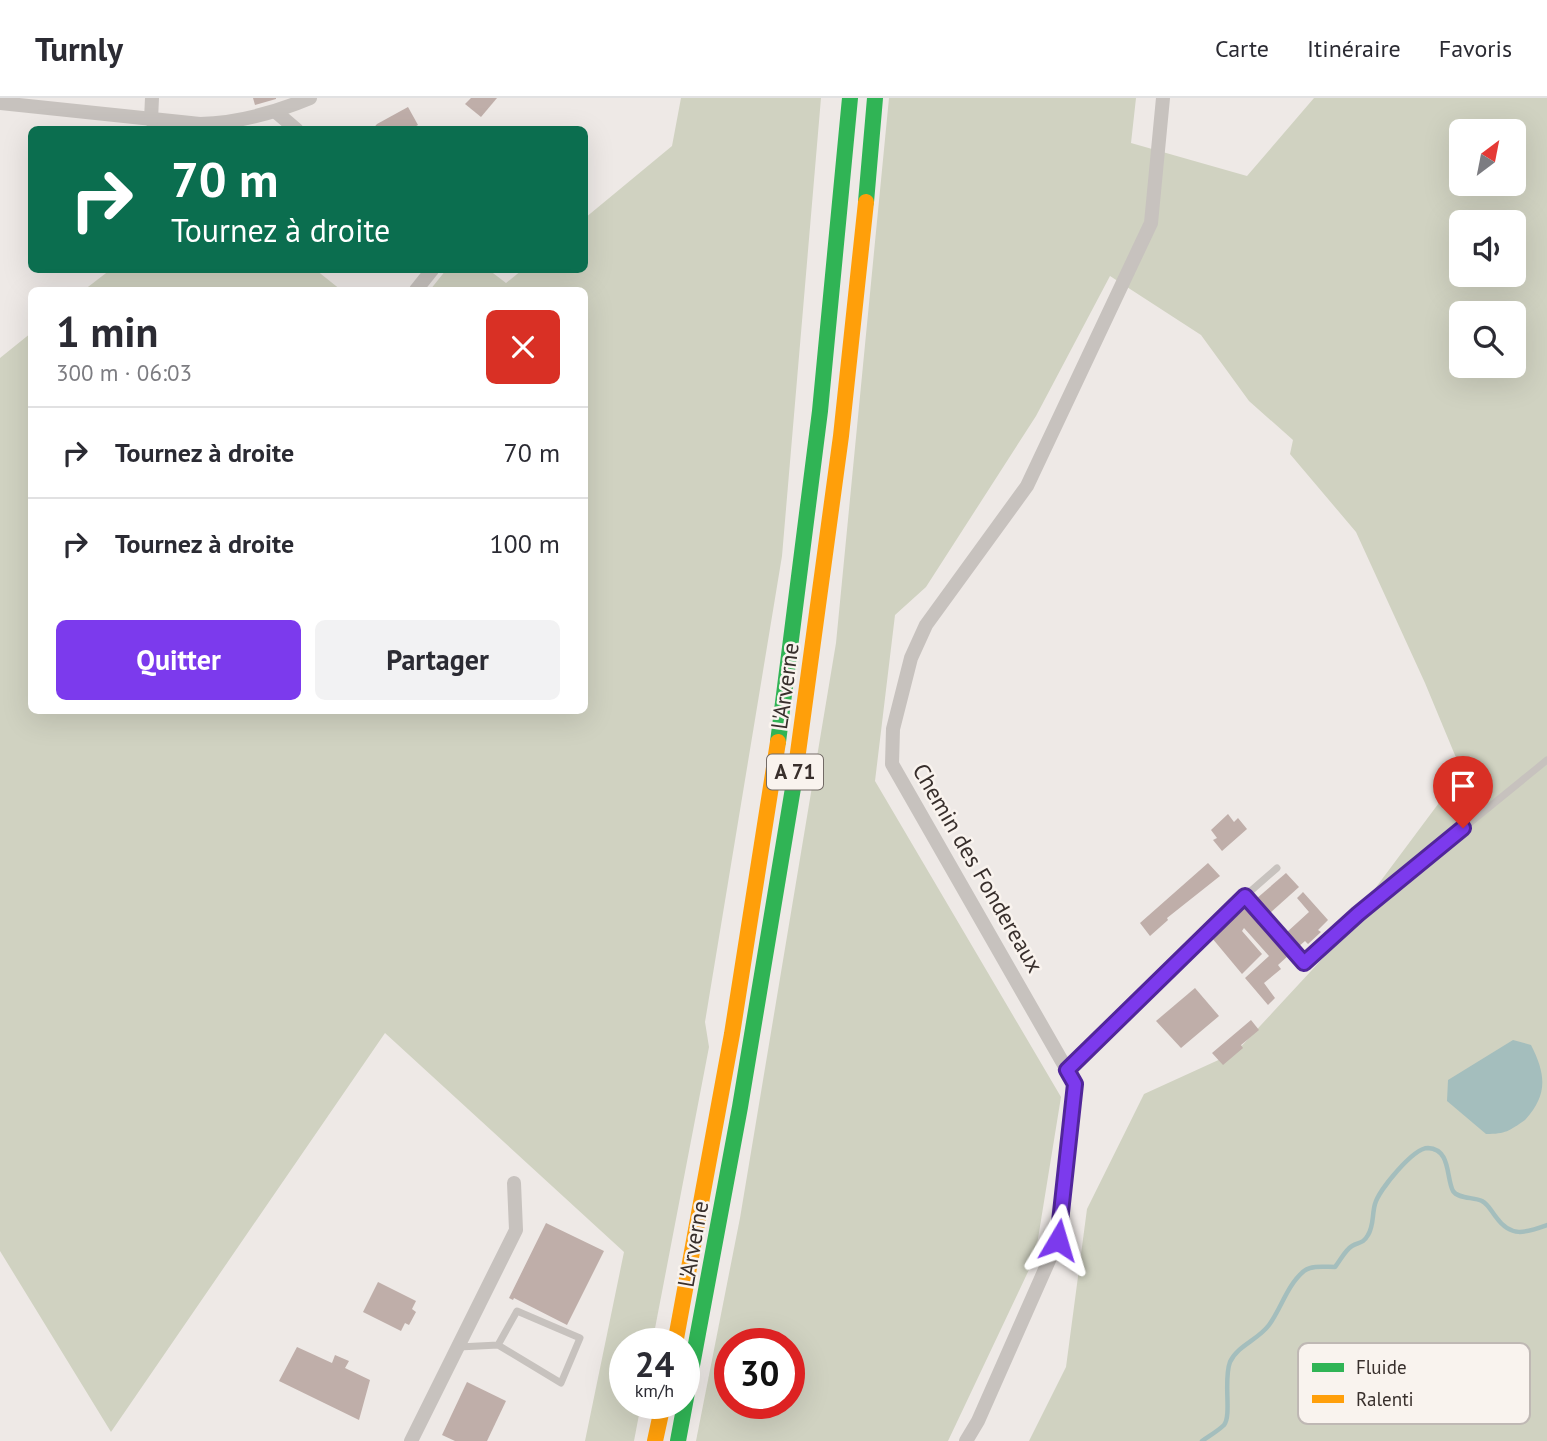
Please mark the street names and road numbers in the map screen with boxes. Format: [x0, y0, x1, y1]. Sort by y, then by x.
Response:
street label: L'Arverne [764, 641, 805, 731]
road number: A 71 [767, 754, 823, 790]
street label: Chemin des Fondereaux [907, 758, 1050, 978]
street label: L'Arverne [671, 1198, 714, 1289]

